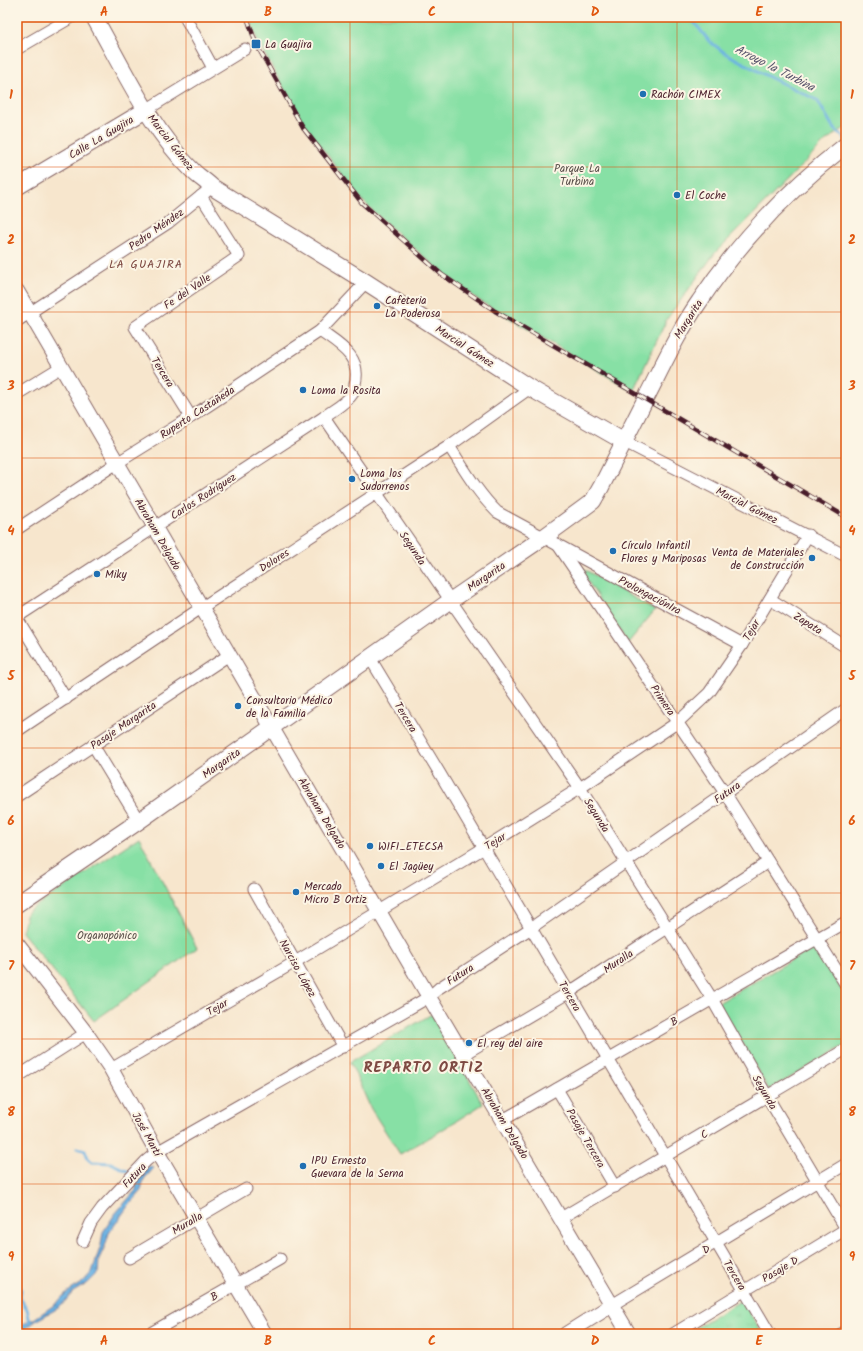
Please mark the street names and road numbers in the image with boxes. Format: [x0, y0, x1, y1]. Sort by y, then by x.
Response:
street label: Marcial Gómez [142, 110, 198, 175]
street label: Calle La Guajira [65, 111, 138, 164]
street label: Pedro Méndez [125, 204, 188, 256]
street label: Fe del Valle [160, 269, 215, 314]
street label: Margarita [670, 296, 708, 343]
street label: Marcial Gómez [431, 321, 498, 373]
street label: Tercera [146, 354, 179, 391]
street label: Ruperto Castañeda [156, 382, 239, 444]
street label: Carlos Rodríguez [167, 469, 240, 525]
street label: Marcial Gómez [712, 483, 781, 529]
street label: Abraham Delgado [129, 495, 185, 574]
street label: Segunda [394, 528, 430, 569]
street label: Dolores [256, 544, 294, 577]
street label: Margarita [463, 557, 510, 596]
street label: Prolongación1ra [615, 572, 684, 620]
street label: Zapata [789, 608, 826, 640]
street label: Tejar [738, 615, 766, 645]
street label: Primera [645, 681, 679, 720]
street label: Pasaje Margarita [87, 697, 160, 755]
street label: Tercera [389, 699, 421, 736]
street label: Margarita [199, 744, 245, 784]
street label: Abraham Delgado [293, 774, 350, 853]
street label: Futura [710, 777, 745, 809]
street label: Segunda [578, 795, 614, 836]
street label: Tejar [481, 828, 511, 855]
street label: Narciso López [274, 936, 321, 1001]
street label: Muralla [600, 945, 637, 979]
street label: Futura [443, 959, 478, 990]
street label: Tercera [553, 978, 585, 1015]
street label: Tejar [203, 994, 233, 1021]
street label: B [667, 1012, 682, 1031]
street label: Segunda [747, 1072, 781, 1113]
street label: Abraham Delgado [476, 1084, 533, 1163]
street label: Pasaje Tercera [561, 1105, 609, 1172]
street label: José Martí [127, 1109, 167, 1162]
street label: C [697, 1125, 712, 1144]
street label: Futura [118, 1159, 151, 1193]
street label: Muralla [169, 1208, 206, 1240]
street label: D [699, 1240, 714, 1259]
street label: Pasaje D [759, 1252, 802, 1288]
street label: Tercera [718, 1257, 750, 1294]
street label: B [207, 1287, 222, 1306]

